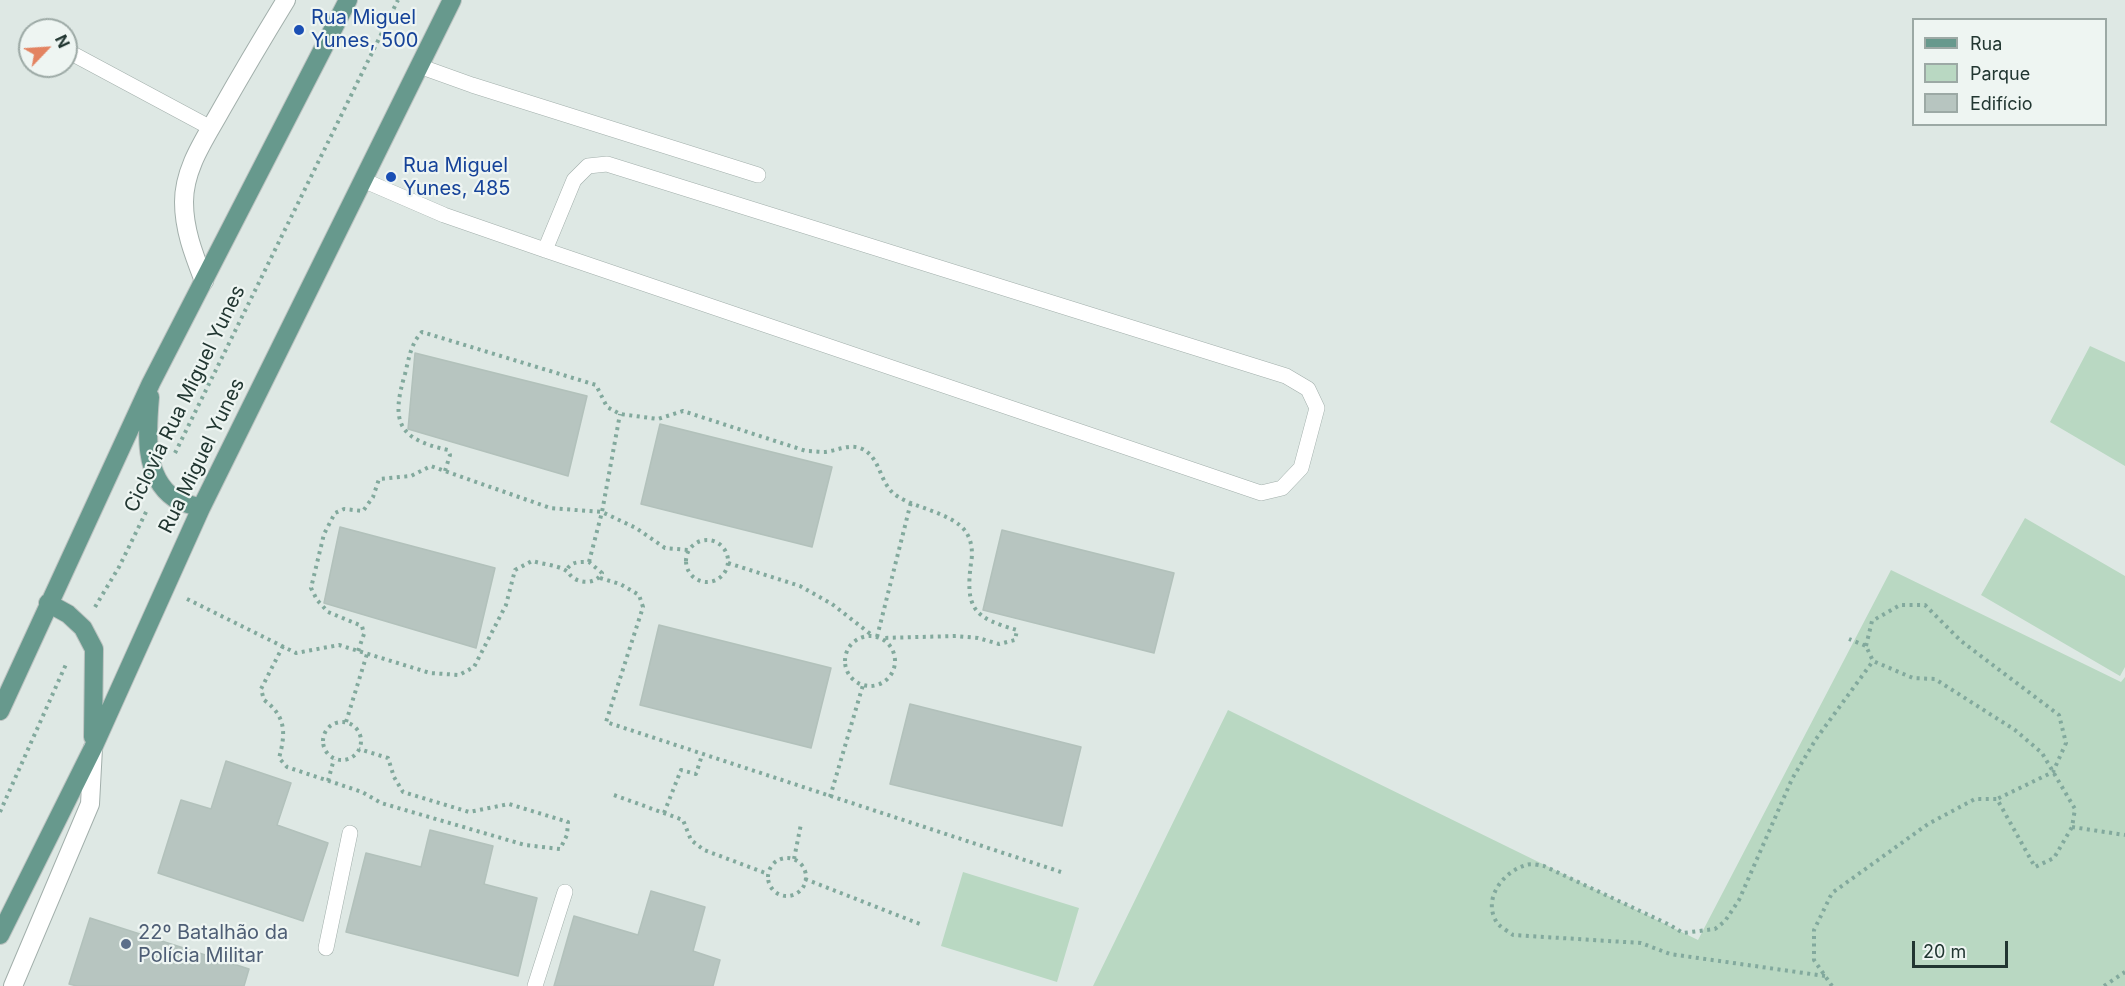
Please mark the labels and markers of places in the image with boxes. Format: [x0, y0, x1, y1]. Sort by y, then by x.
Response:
place label: Rua Miguel Yunes, 500 [311, 6, 418, 53]
marker: Rua Miguel Yunes, 500 [292, 23, 306, 37]
place label: Rua Miguel Yunes, 485 [403, 154, 510, 201]
marker: Rua Miguel Yunes, 485 [384, 170, 398, 184]
place label: 22º Batalhão da Polícia Militar [138, 921, 288, 968]
marker: 22º Batalhão da Polícia Militar [119, 937, 133, 951]

